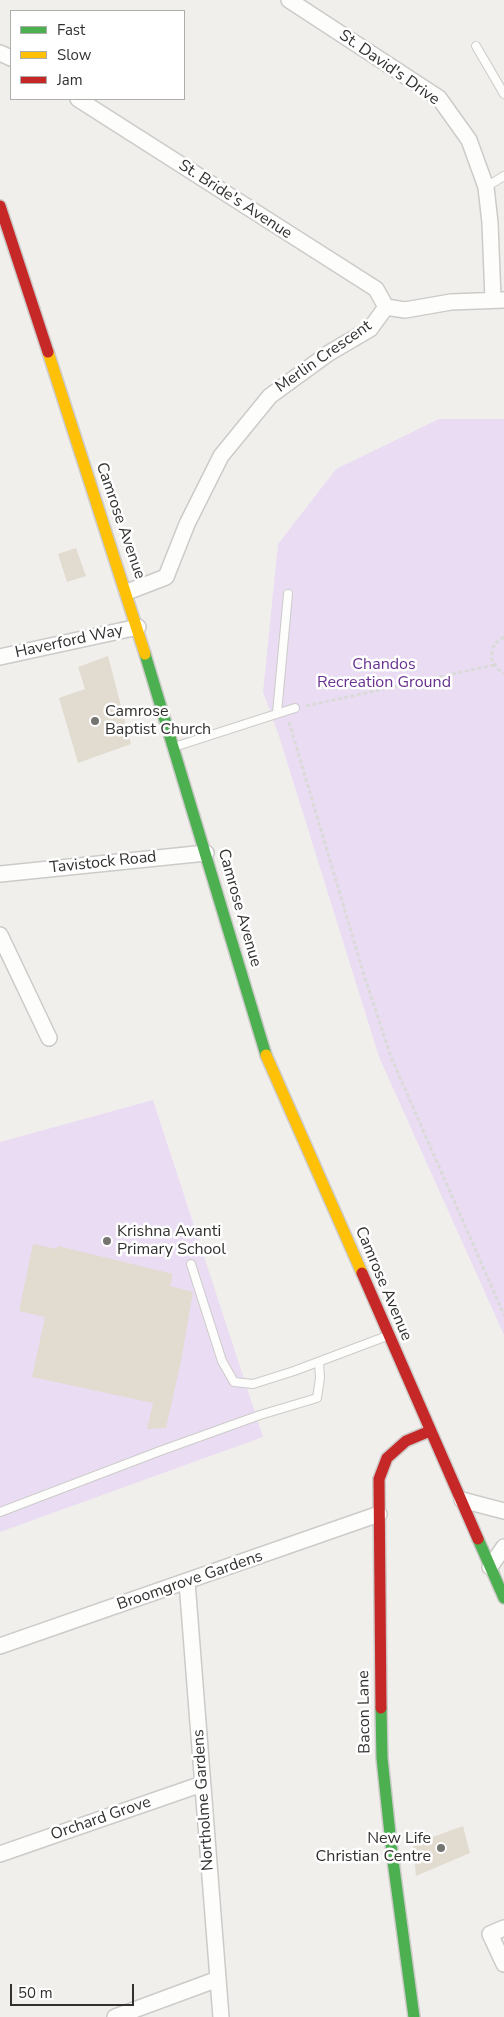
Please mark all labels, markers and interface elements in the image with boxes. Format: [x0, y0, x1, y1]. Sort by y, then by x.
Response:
legend [10, 10, 185, 100]
text: Fast [57, 20, 85, 40]
street label: St. David's Drive [335, 26, 443, 110]
text: Slow [57, 45, 91, 65]
text: Jam [57, 70, 83, 90]
street label: St. Bride's Avenue [175, 156, 295, 244]
street label: Merlin Crescent [272, 317, 376, 397]
street label: Camrose Avenue [91, 460, 149, 582]
street label: Haverford Way [13, 621, 125, 663]
park label: Chandos Recreation Ground [317, 655, 451, 693]
place label: Camrose Baptist Church [105, 702, 211, 740]
marker: Camrose Baptist Church [89, 715, 101, 727]
street label: Camrose Avenue [213, 847, 265, 969]
street label: Tavistock Road [49, 848, 157, 878]
place label: Krishna Avanti Primary School [117, 1222, 226, 1260]
street label: Camrose Avenue [350, 1224, 416, 1344]
marker: Krishna Avanti Primary School [101, 1235, 113, 1247]
street label: Broomgrove Gardens [115, 1547, 265, 1615]
street label: Bacon Lane [355, 1670, 375, 1754]
street label: Northolme Gardens [189, 1729, 219, 1871]
street label: Orchard Grove [48, 1793, 154, 1845]
place label: New Life Christian Centre [316, 1829, 431, 1867]
marker: New Life Christian Centre [435, 1842, 447, 1854]
scale bar [12, 1974, 136, 2006]
text: 50 m [18, 1983, 53, 2003]

